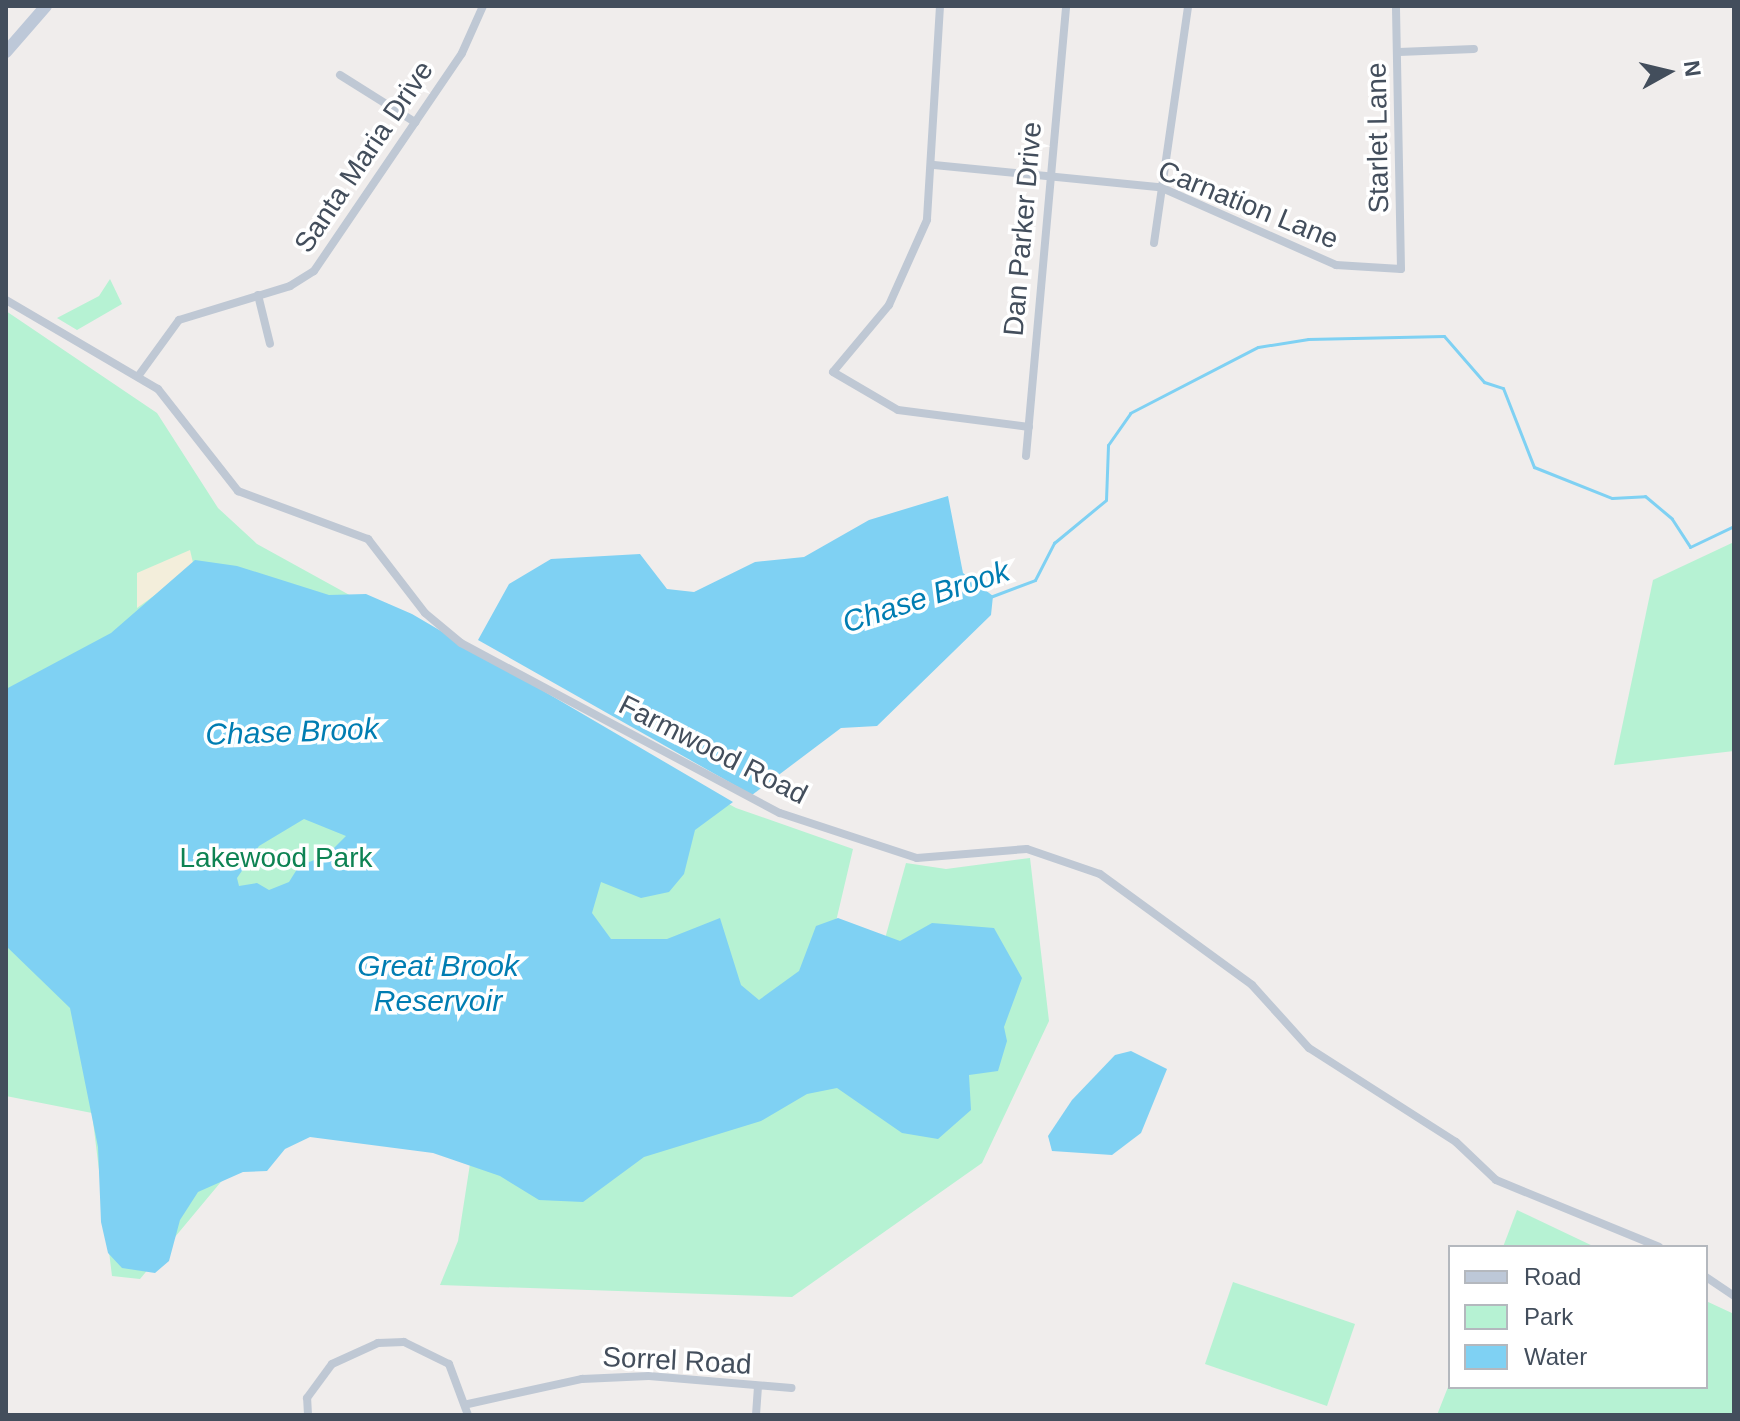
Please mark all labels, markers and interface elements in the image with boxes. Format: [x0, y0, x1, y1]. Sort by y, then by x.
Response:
north arrow [1628, 32, 1708, 112]
street label: Santa Maria Drive [287, 55, 441, 259]
text: N [1679, 59, 1706, 78]
street label: Starlet Lane [1360, 62, 1396, 214]
street label: Dan Parker Drive [997, 121, 1049, 337]
street label: Carnation Lane [1153, 154, 1343, 256]
water label: Chase Brook [838, 553, 1014, 641]
street label: Farmwood Road [613, 688, 813, 812]
water label: Chase Brook [205, 711, 379, 753]
park label: Lakewood Park [179, 841, 373, 875]
water label: Great Brook Reservoir [357, 948, 519, 1018]
legend [1448, 1245, 1708, 1389]
text: Road [1524, 1263, 1581, 1290]
text: Park [1524, 1303, 1573, 1330]
street label: Sorrel Road [602, 1340, 752, 1382]
text: Water [1524, 1343, 1587, 1370]

